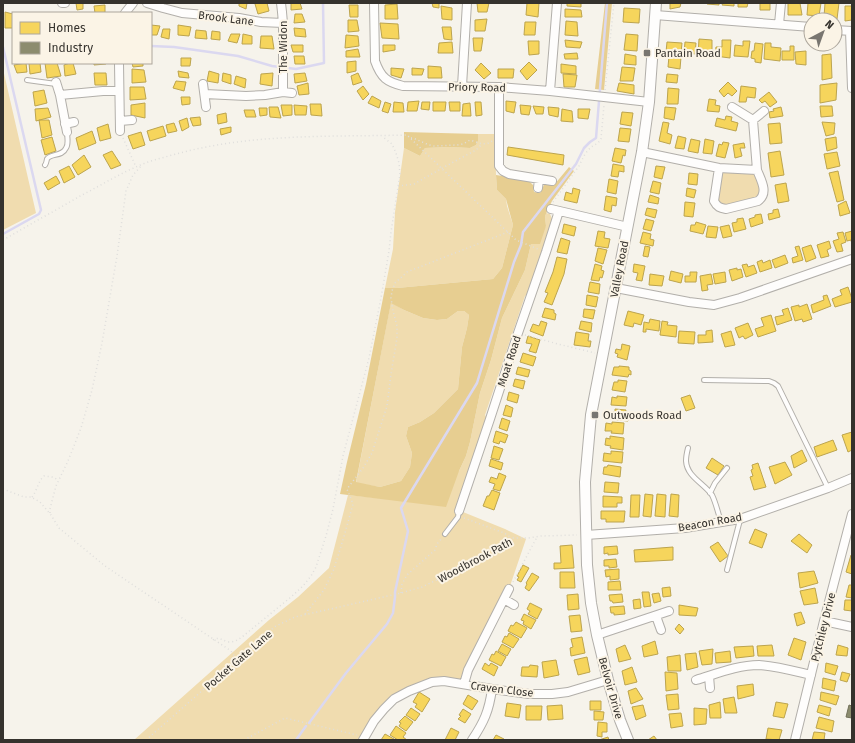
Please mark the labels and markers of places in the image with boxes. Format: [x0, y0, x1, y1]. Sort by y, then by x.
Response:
place label: Pantain Road [655, 47, 721, 60]
marker: Pantain Road [642, 48, 652, 58]
place label: Outwoods Road [603, 409, 682, 422]
marker: Outwoods Road [590, 410, 600, 420]

